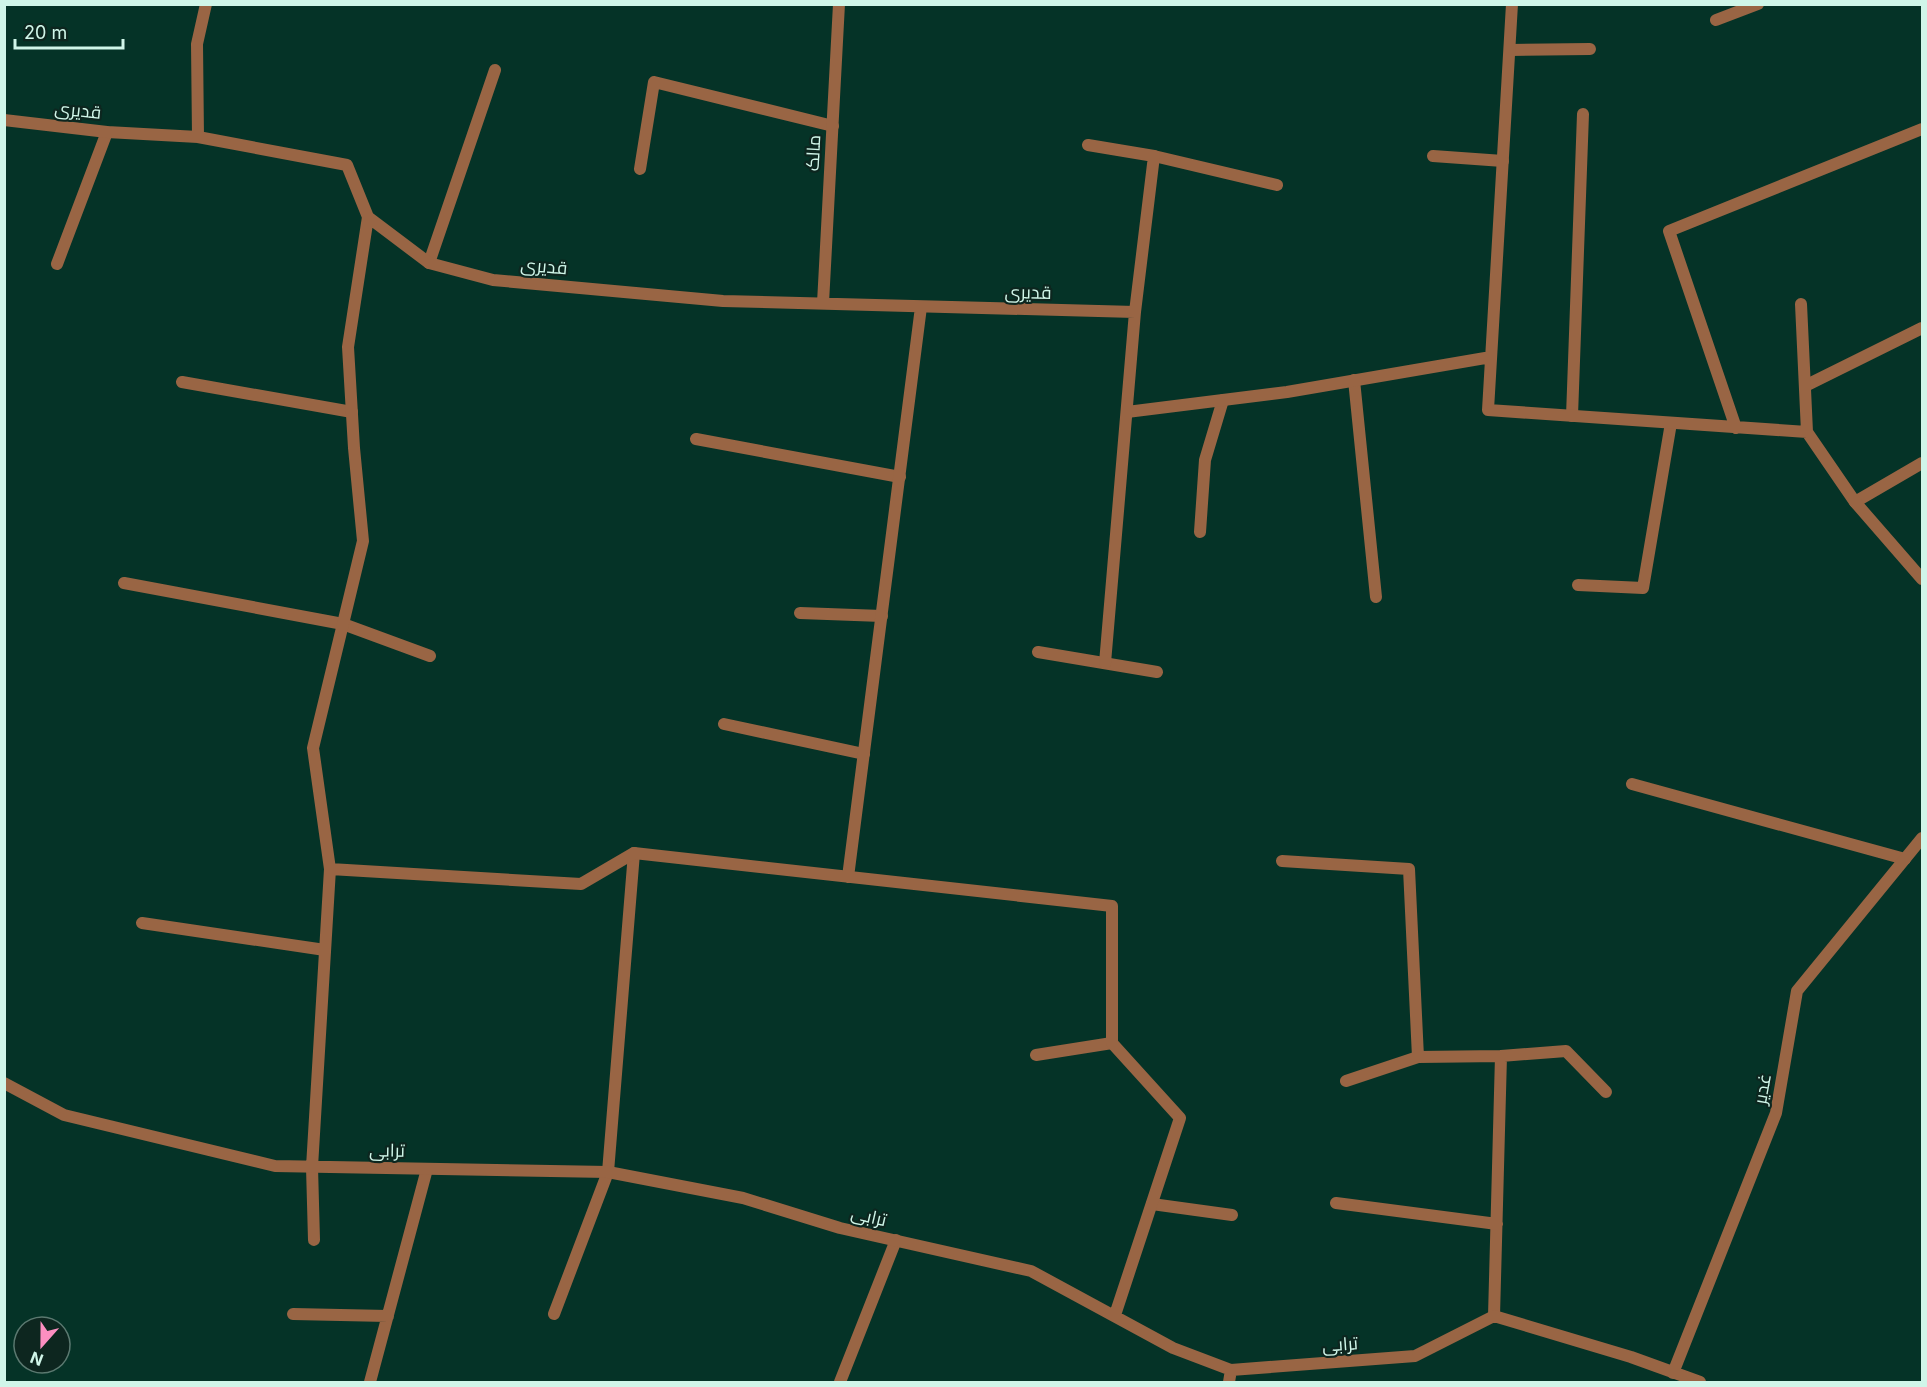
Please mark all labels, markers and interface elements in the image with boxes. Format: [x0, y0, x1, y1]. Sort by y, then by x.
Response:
scale bar [15, 12, 123, 50]
text: 20 m [24, 22, 67, 43]
street label: قدیری [53, 97, 102, 124]
street label: مالک [802, 134, 824, 172]
street label: قدیری [520, 253, 568, 279]
street label: قدیری [1004, 281, 1052, 304]
street label: غدیر [1749, 1072, 1776, 1107]
street label: ترابی [369, 1139, 405, 1162]
street label: ترابی [849, 1202, 889, 1231]
north arrow [12, 1315, 72, 1375]
street label: ترابی [1321, 1332, 1359, 1357]
text: N [27, 1347, 46, 1371]

